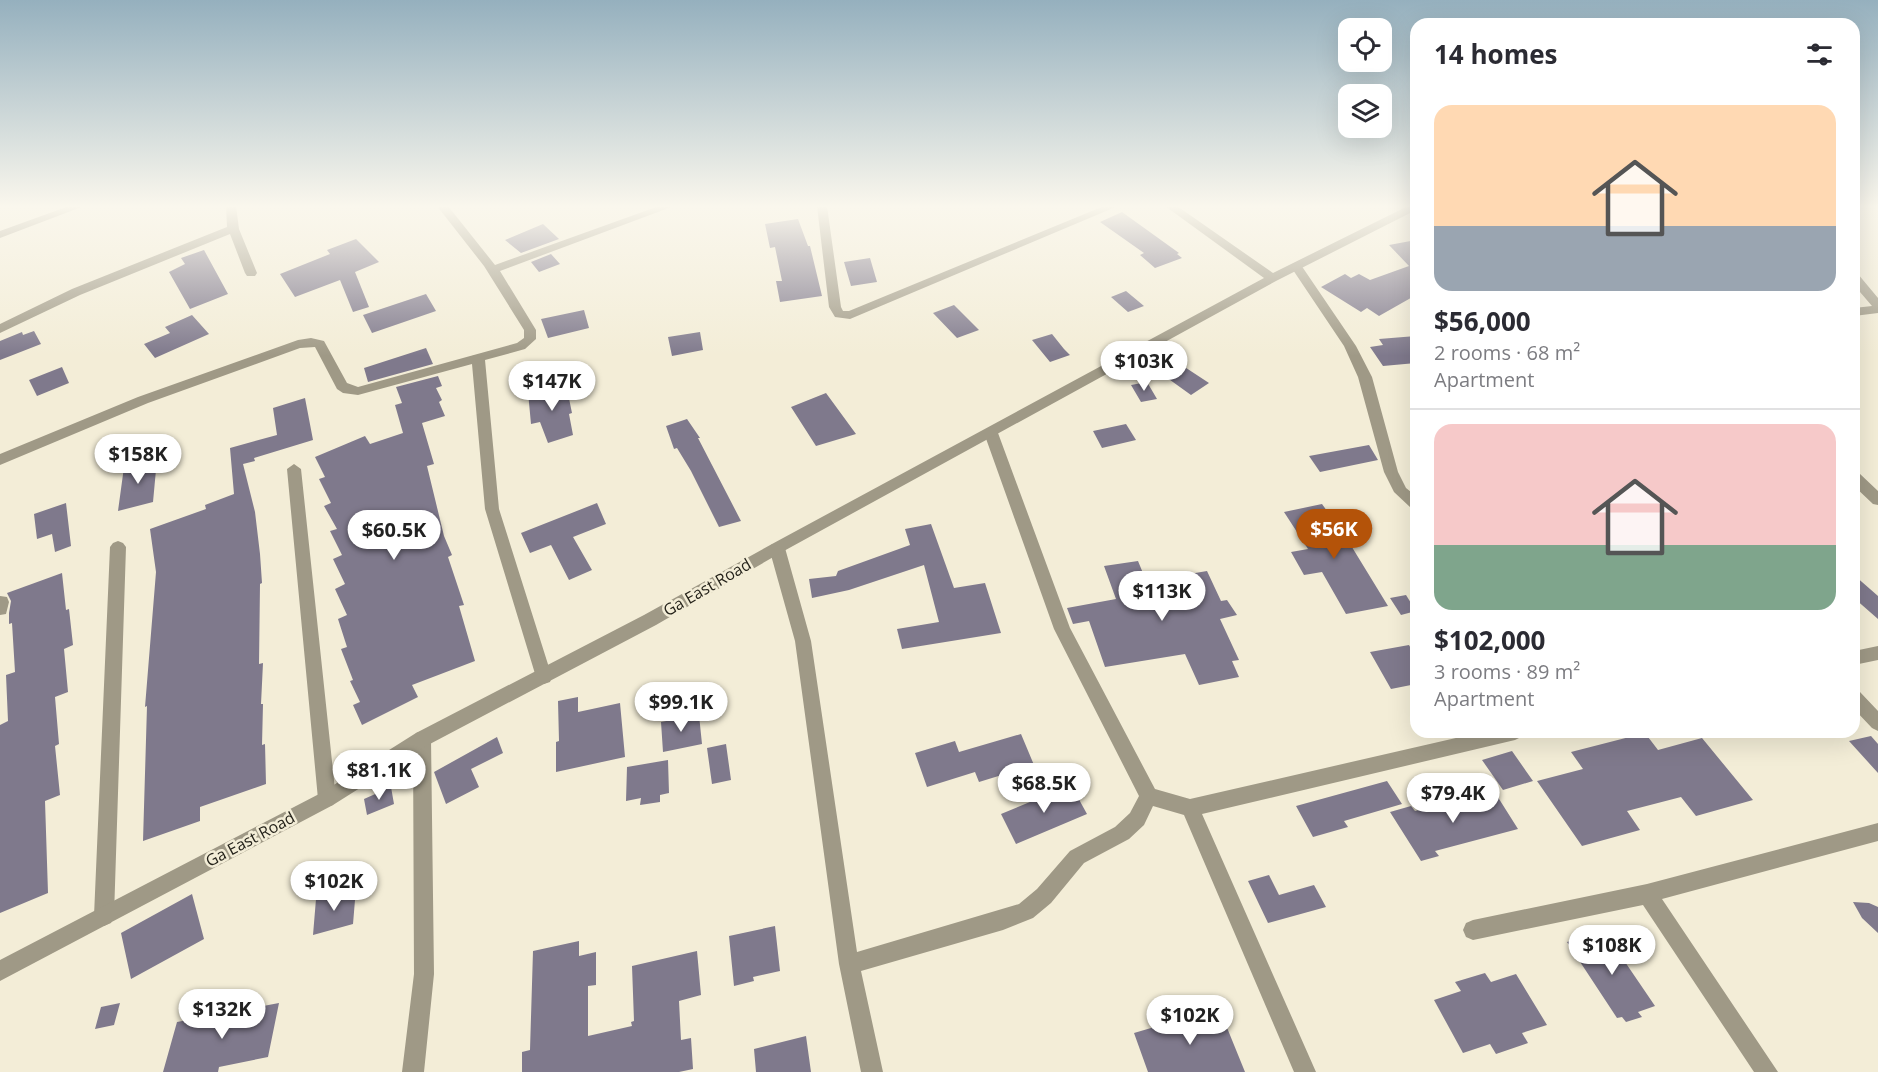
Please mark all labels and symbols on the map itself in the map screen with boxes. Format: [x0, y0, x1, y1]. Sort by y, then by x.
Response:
pin: $103K [1102, 341, 1186, 392]
pin: $147K [510, 361, 594, 412]
pin: $158K [96, 434, 180, 485]
pin: $56K [1298, 509, 1370, 560]
pin: $60.5K [345, 510, 443, 561]
street label: Ga East Road [659, 553, 755, 621]
pin: $113K [1120, 571, 1204, 622]
pin: $99.1K [632, 682, 730, 733]
pin: $81.1K [330, 750, 428, 801]
pin: $68.5K [995, 763, 1093, 814]
pin: $79.4K [1404, 773, 1502, 824]
street label: Ga East Road [202, 806, 298, 872]
pin: $102K [292, 861, 376, 912]
pin: $108K [1570, 925, 1654, 976]
pin: $132K [180, 989, 264, 1040]
pin: $102K [1148, 995, 1232, 1046]

